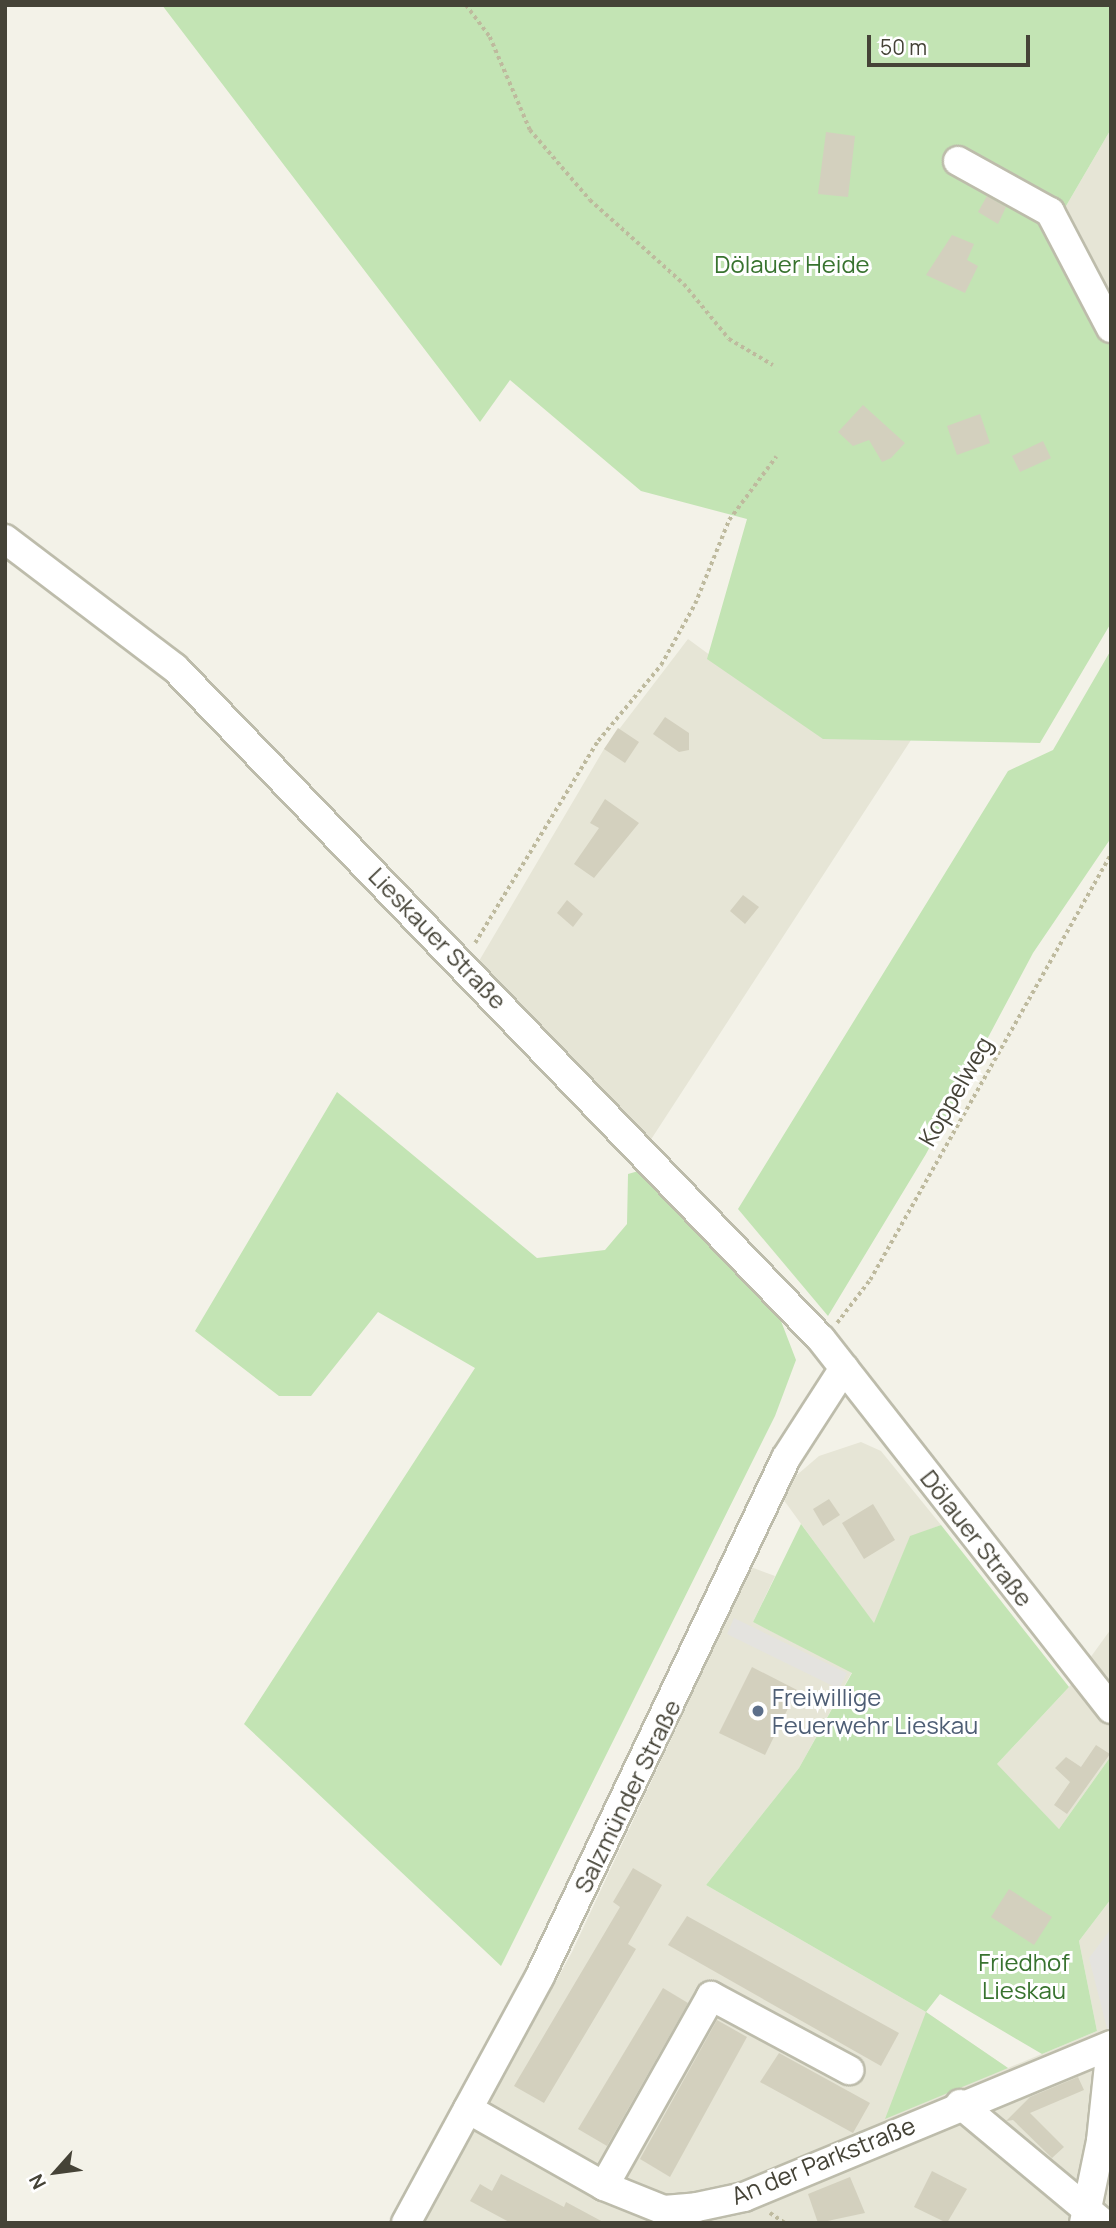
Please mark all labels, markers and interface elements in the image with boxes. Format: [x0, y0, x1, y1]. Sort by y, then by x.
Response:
scale bar [871, 21, 1034, 65]
text: 50 m [880, 33, 927, 61]
park label: Dölauer Heide [714, 250, 870, 278]
street label: Lieskauer Straße [363, 861, 513, 1015]
street label: Koppelweg [912, 1031, 998, 1151]
street label: Dölauer Straße [915, 1464, 1039, 1612]
place label: Freiwillige Feuerwehr Lieskau [772, 1683, 978, 1739]
street label: Salzmünder Straße [568, 1695, 686, 1897]
marker: Freiwillige Feuerwehr Lieskau [750, 1703, 766, 1719]
park label: Friedhof Lieskau [978, 1948, 1070, 2004]
street label: An der Parkstraße [727, 2110, 919, 2210]
north arrow [21, 2137, 91, 2207]
text: N [23, 2170, 52, 2194]

